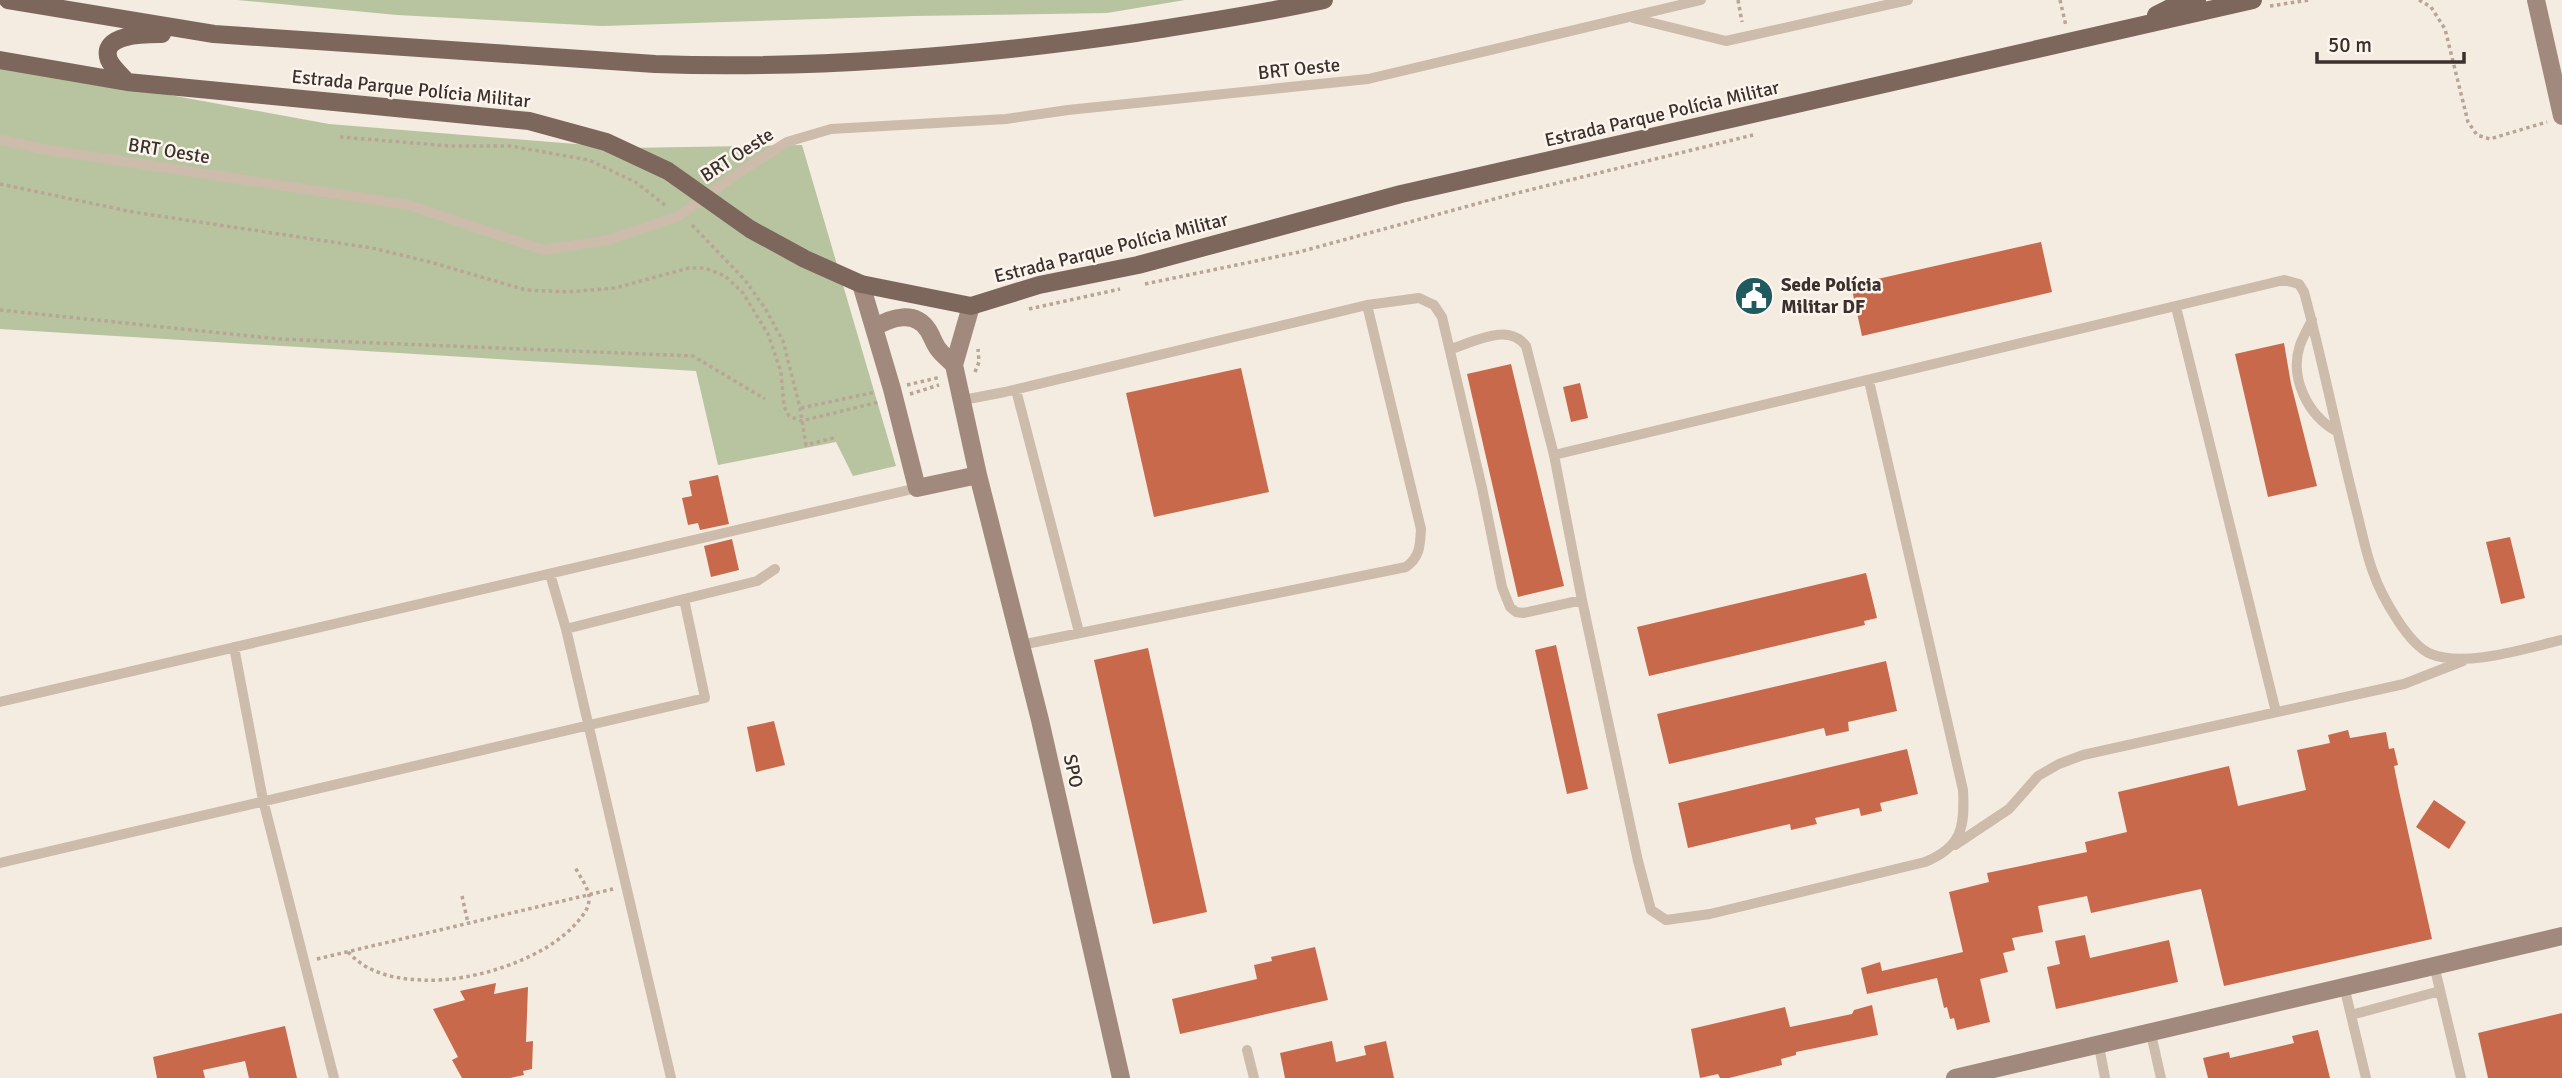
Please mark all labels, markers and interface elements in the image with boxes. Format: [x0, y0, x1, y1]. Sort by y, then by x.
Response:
scale bar [2317, 21, 2464, 65]
text: 50 m [2328, 32, 2372, 58]
street label: BRT Oeste [1257, 53, 1341, 85]
street label: Estrada Parque Polícia Militar [290, 65, 532, 113]
street label: Estrada Parque Polícia Militar [1542, 75, 1782, 153]
street label: BRT Oeste [696, 122, 778, 188]
street label: BRT Oeste [126, 133, 212, 169]
street label: Estrada Parque Polícia Militar [992, 207, 1230, 289]
place label: Sede Polícia Militar DF [1781, 273, 1882, 319]
public building icon: Sede Polícia Militar DF [1733, 275, 1775, 317]
street label: SPO [1058, 752, 1088, 790]

